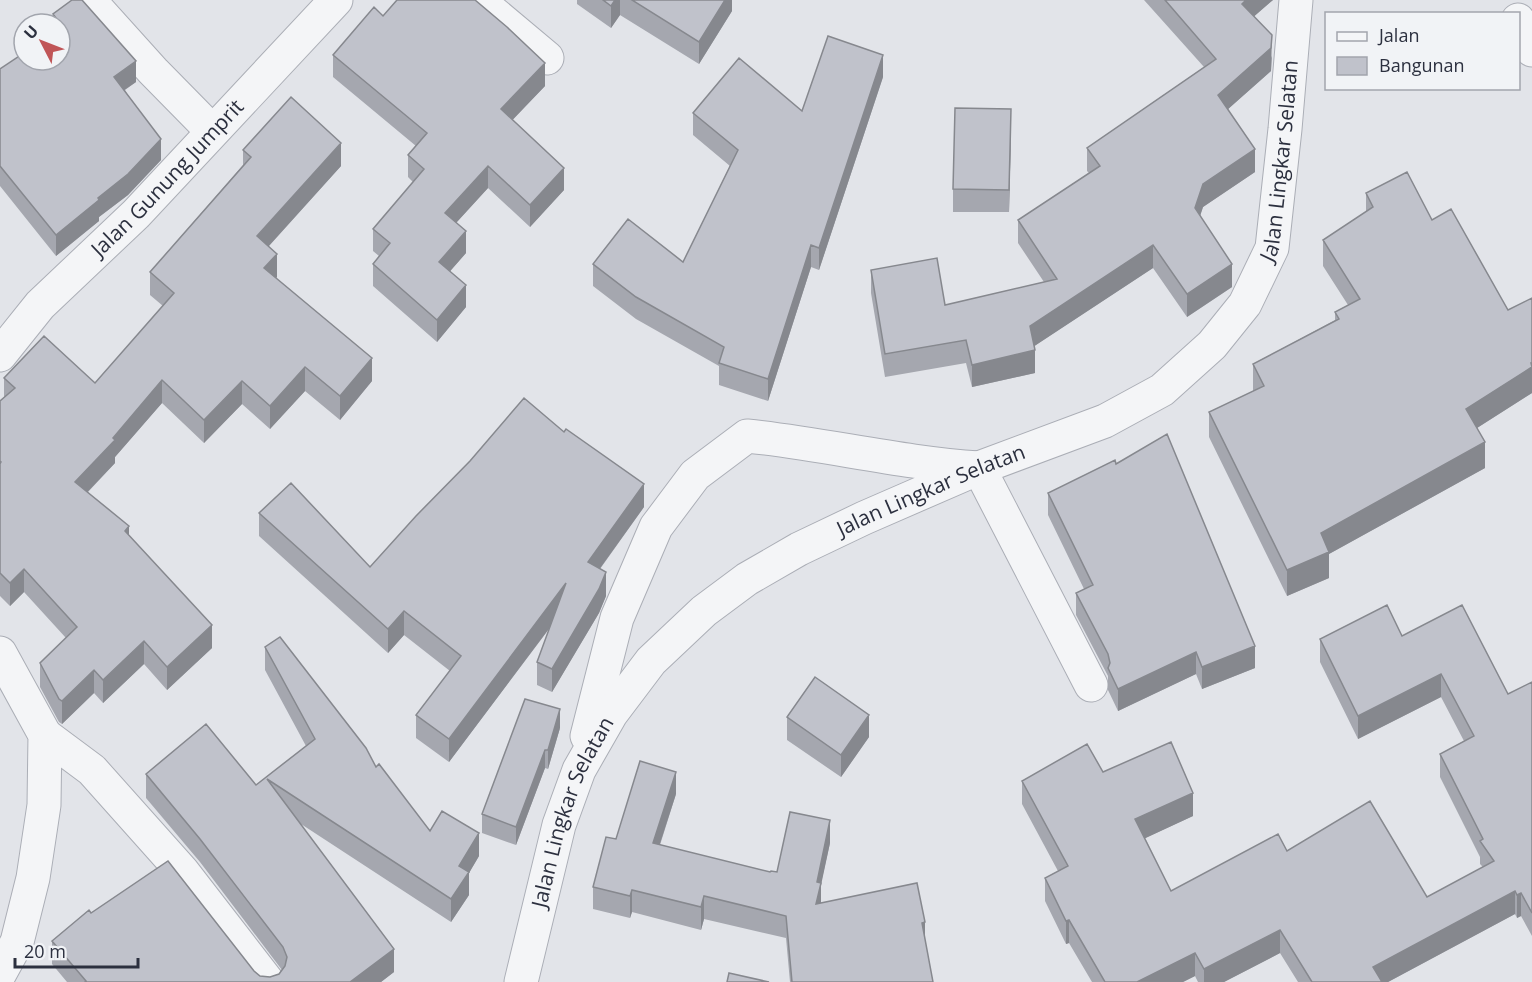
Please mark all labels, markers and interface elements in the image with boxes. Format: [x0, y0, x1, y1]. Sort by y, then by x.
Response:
north arrow [12, 12, 72, 72]
legend [1325, 12, 1520, 90]
text: U [19, 20, 43, 44]
text: Jalan [1377, 23, 1419, 47]
text: Bangunan [1379, 53, 1465, 77]
street label: Jalan Lingkar Selatan [1252, 59, 1304, 268]
street label: Jalan Gunung Jumprit [83, 93, 249, 264]
street label: Jalan Lingkar Selatan [830, 437, 1029, 543]
street label: Jalan Lingkar Selatan [524, 711, 620, 912]
scale bar [15, 931, 138, 969]
text: 20 m [24, 939, 66, 963]

